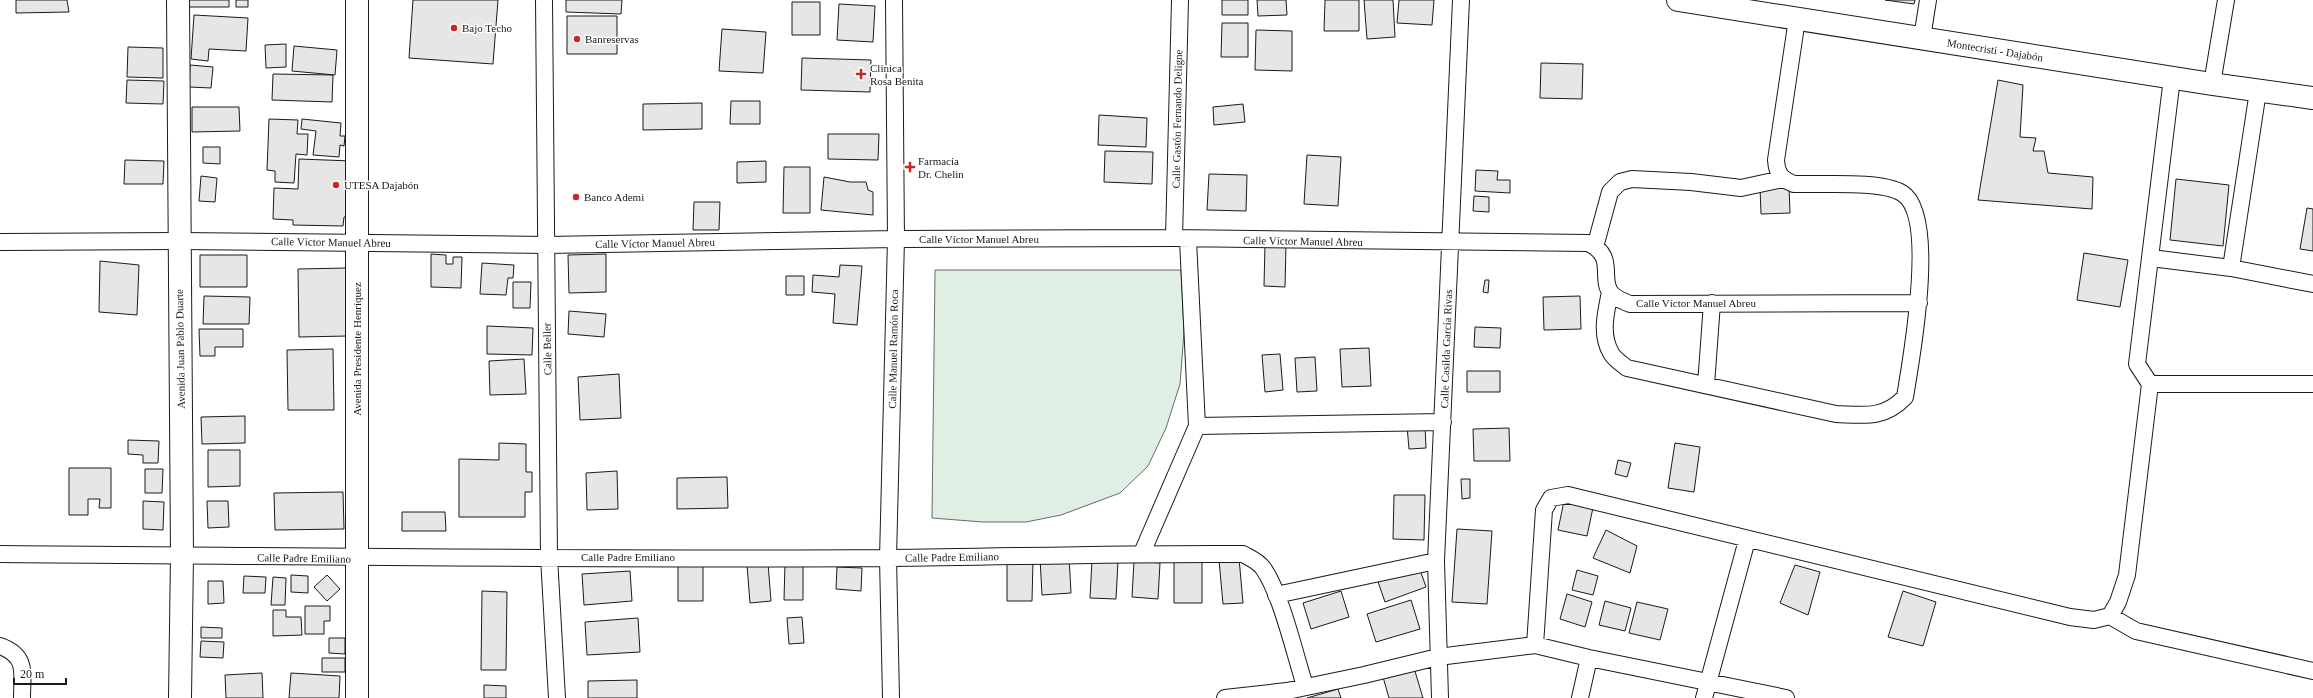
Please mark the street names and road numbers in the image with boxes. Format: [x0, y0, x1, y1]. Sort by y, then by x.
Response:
street label: Montecristi - Dajabón [1946, 36, 2044, 64]
street label: Calle Gastón Fernando Deligne [1170, 49, 1184, 189]
street label: Calle Víctor Manuel Abreu [919, 233, 1039, 245]
street label: Calle Víctor Manuel Abreu [1243, 234, 1364, 248]
street label: Calle Víctor Manuel Abreu [271, 235, 392, 249]
street label: Calle Víctor Manuel Abreu [595, 236, 716, 250]
street label: Avenida Presidente Henríquez [351, 282, 363, 416]
street label: Avenida Juan Pablo Duarte [173, 289, 187, 409]
street label: Calle Manuel Ramón Roca [886, 289, 900, 409]
street label: Calle Casilda García Rivas [1438, 289, 1454, 409]
street label: Calle Víctor Manuel Abreu [1636, 297, 1756, 309]
street label: Calle Beller [541, 322, 553, 376]
street label: Calle Padre Emiliano [905, 550, 1000, 564]
street label: Calle Padre Emiliano [257, 551, 352, 565]
street label: Calle Padre Emiliano [581, 551, 676, 563]

